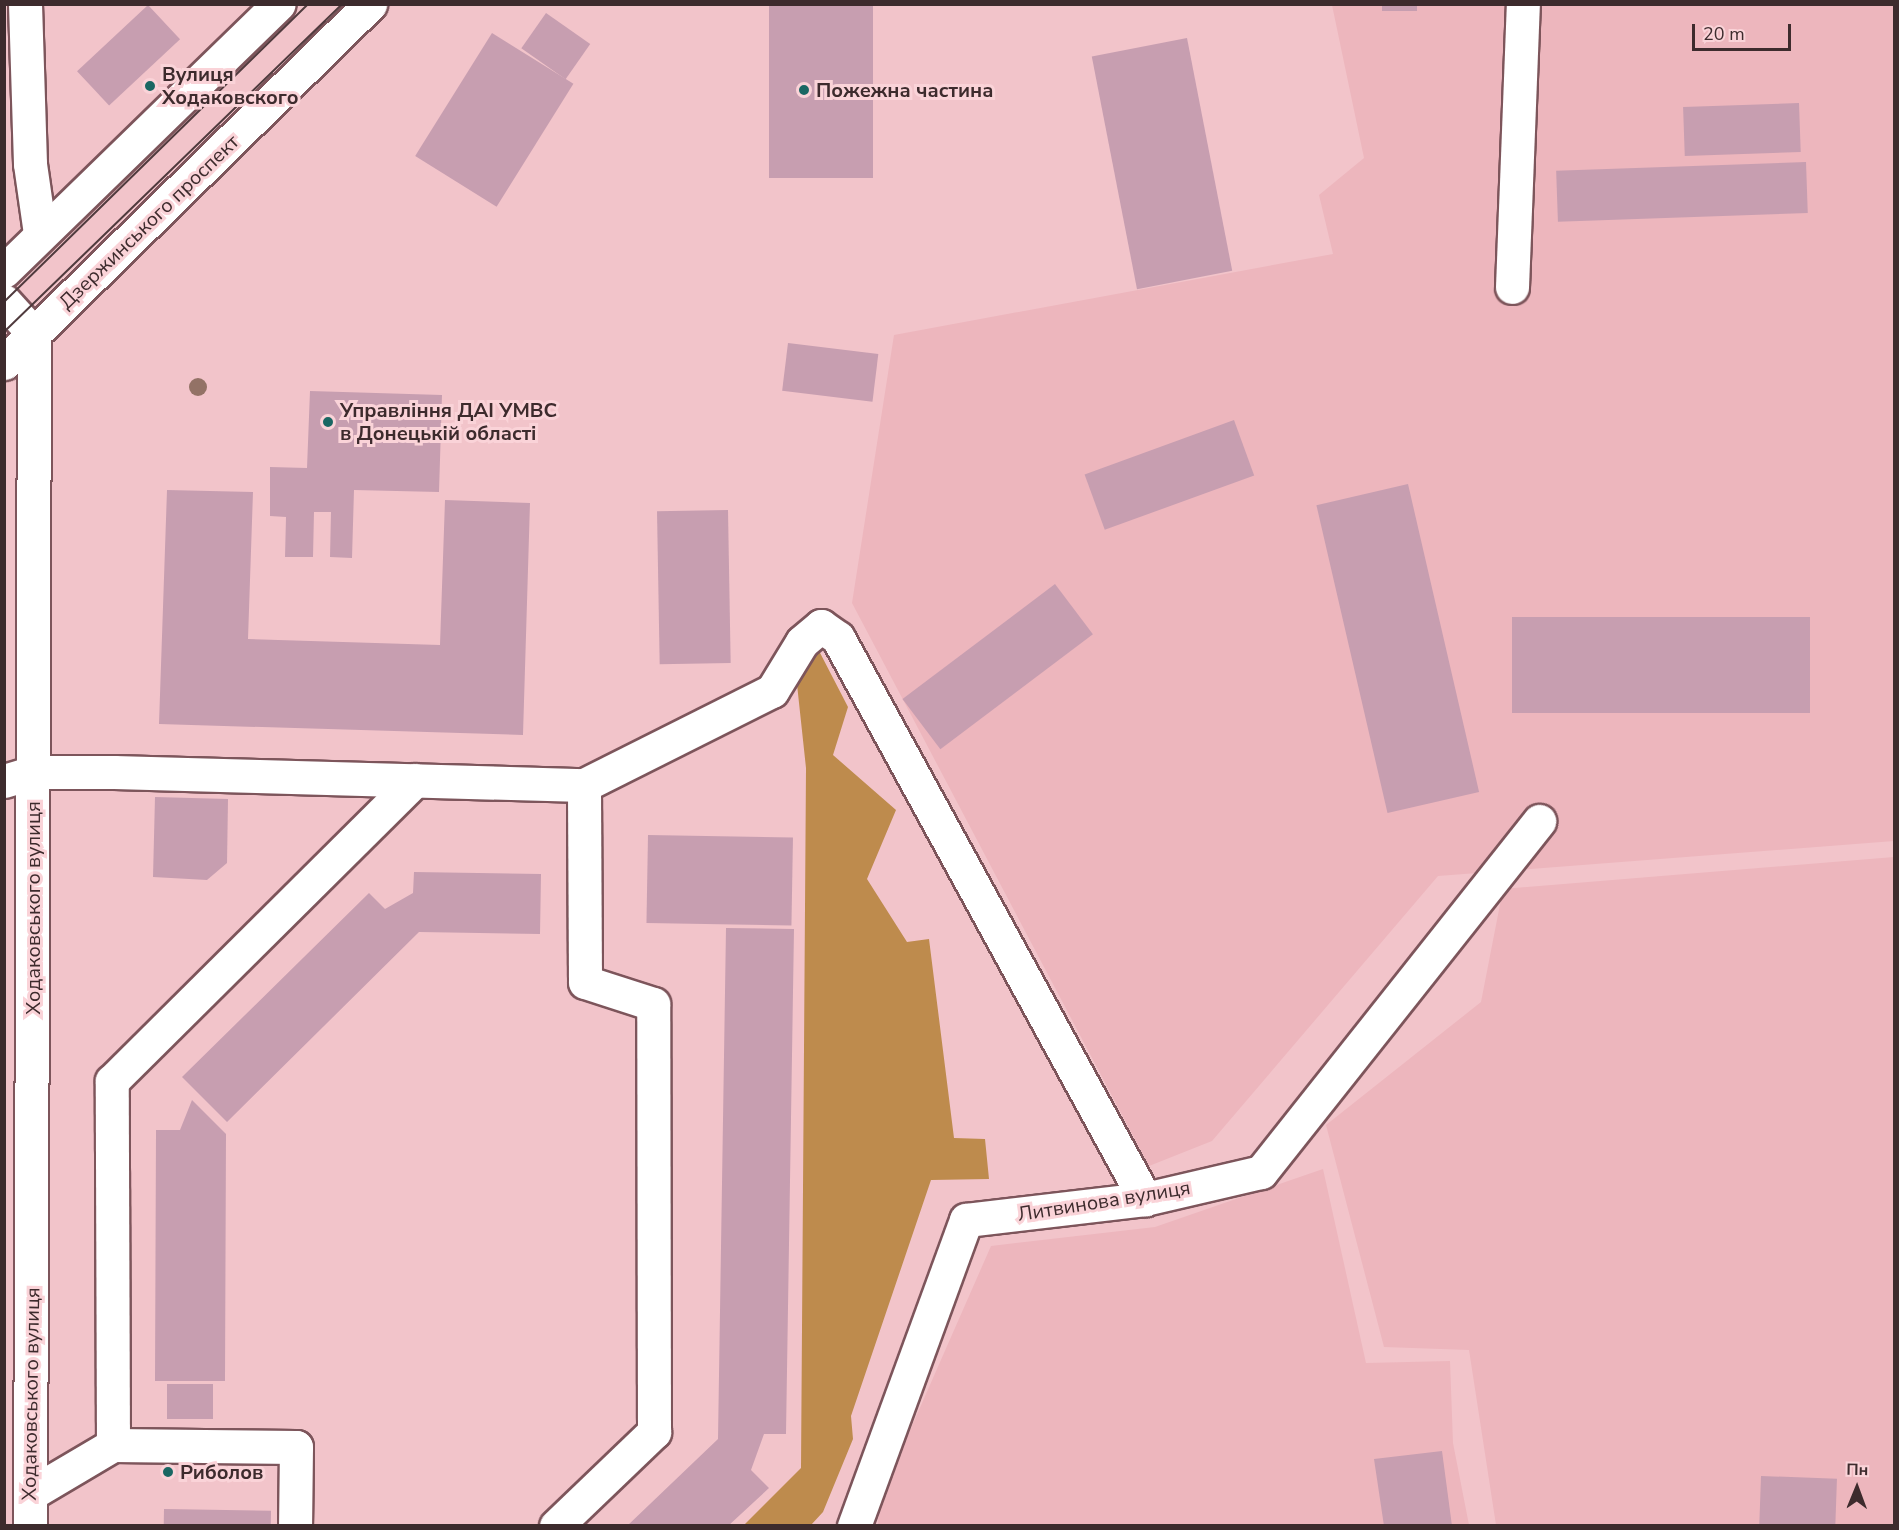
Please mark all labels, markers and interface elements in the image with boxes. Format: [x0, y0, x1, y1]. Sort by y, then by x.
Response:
scale bar [1695, 12, 1794, 50]
text: 20 m [1703, 22, 1745, 46]
place label: Вулиця Ходаковского [162, 62, 299, 109]
place label: Пожежна частина [816, 78, 993, 102]
marker: Вулиця Ходаковского [143, 79, 157, 93]
marker: Пожежна частина [797, 83, 811, 97]
street label: Дзержинського проспект [54, 130, 244, 314]
place label: Управління ДАІ УМВС в Донецькій області [340, 398, 557, 445]
marker: Управління ДАІ УМВС в Донецькій області [321, 415, 335, 429]
street label: Ходаковського вулиця [21, 801, 45, 1015]
street label: Литвинова вулиця [1016, 1175, 1192, 1227]
street label: Ходаковського вулиця [17, 1287, 45, 1501]
north arrow [1827, 1458, 1887, 1518]
text: Пн [1846, 1459, 1869, 1481]
place label: Риболов [180, 1460, 263, 1484]
marker: Риболов [161, 1465, 175, 1479]

